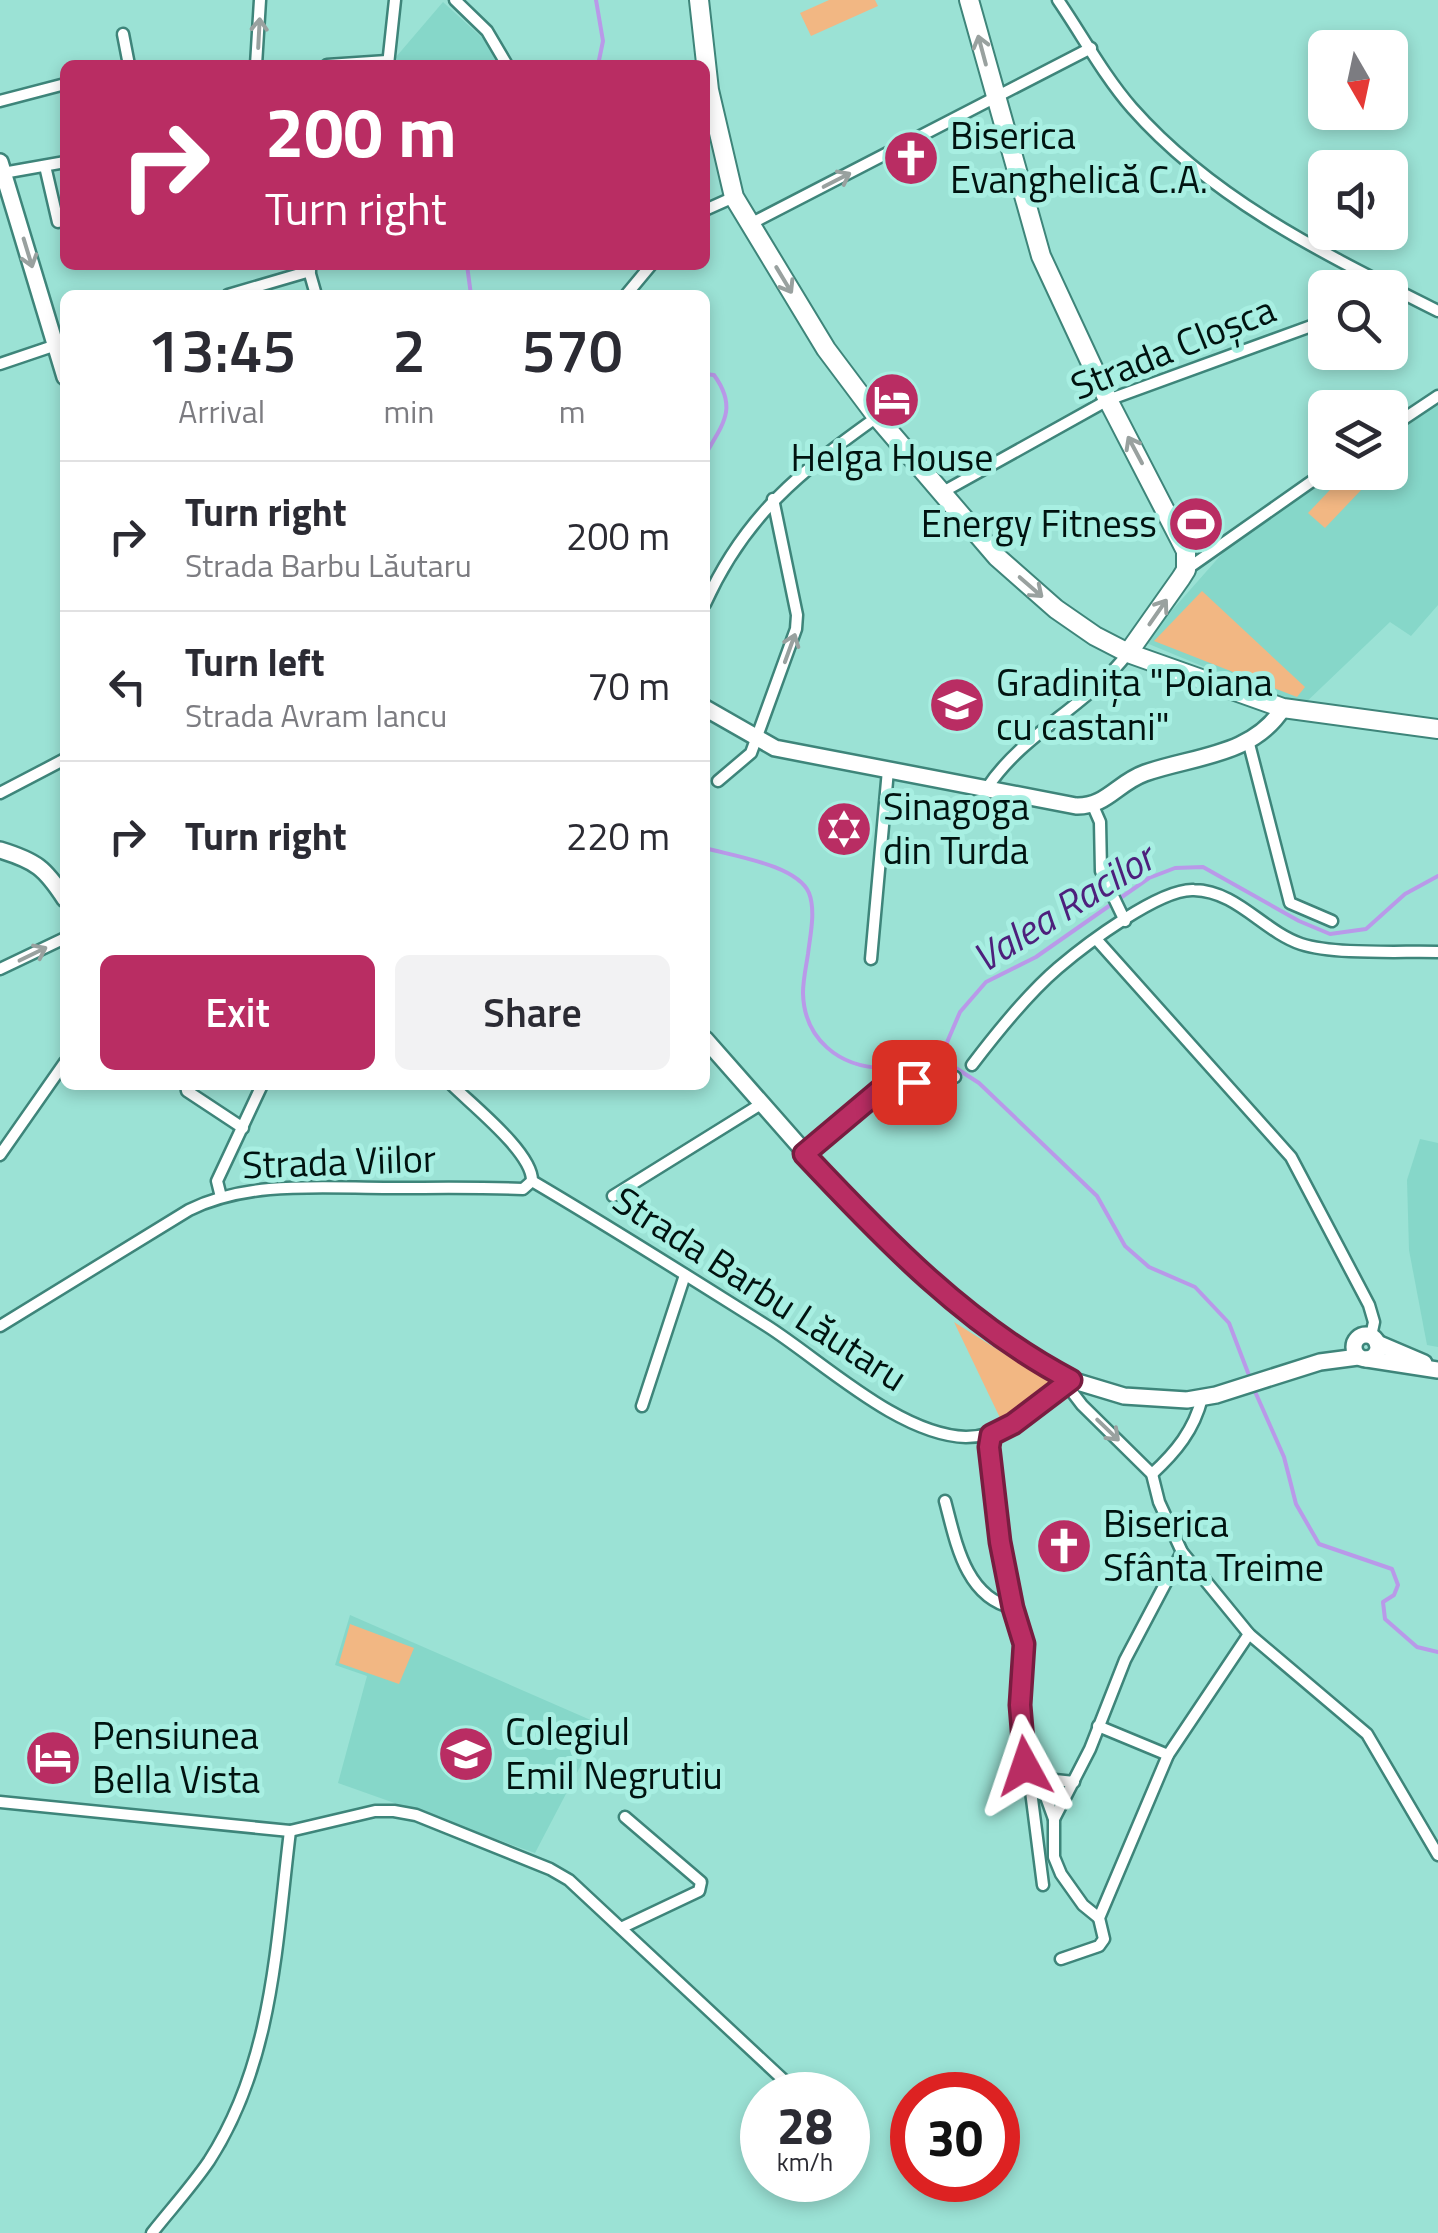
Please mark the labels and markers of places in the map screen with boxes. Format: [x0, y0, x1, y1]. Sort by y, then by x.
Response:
place label: Biserica Evanghelică C.A. [950, 106, 1208, 208]
church icon: Biserica Evanghelică C.A. [881, 128, 941, 188]
hotel icon: Helga House [862, 370, 922, 430]
place label: Helga House [791, 428, 993, 486]
place label: Energy Fitness [921, 494, 1157, 552]
sports icon: Energy Fitness [1166, 494, 1226, 554]
place label: Gradinița "Poiana cu castani" [996, 653, 1273, 755]
school or university icon: Gradinița "Poiana cu castani" [927, 675, 987, 735]
place label: Sinagoga din Turda [883, 777, 1030, 879]
synagogue icon: Sinagoga din Turda [814, 799, 874, 859]
pin [872, 1040, 957, 1125]
place label: Biserica Sfânta Treime [1103, 1494, 1324, 1596]
church icon: Biserica Sfânta Treime [1034, 1516, 1094, 1576]
place label: Colegiul Emil Negrutiu [505, 1702, 723, 1804]
place label: Pensiunea Bella Vista [92, 1706, 260, 1808]
school or university icon: Colegiul Emil Negrutiu [436, 1724, 496, 1784]
hotel icon: Pensiunea Bella Vista [23, 1728, 83, 1788]

